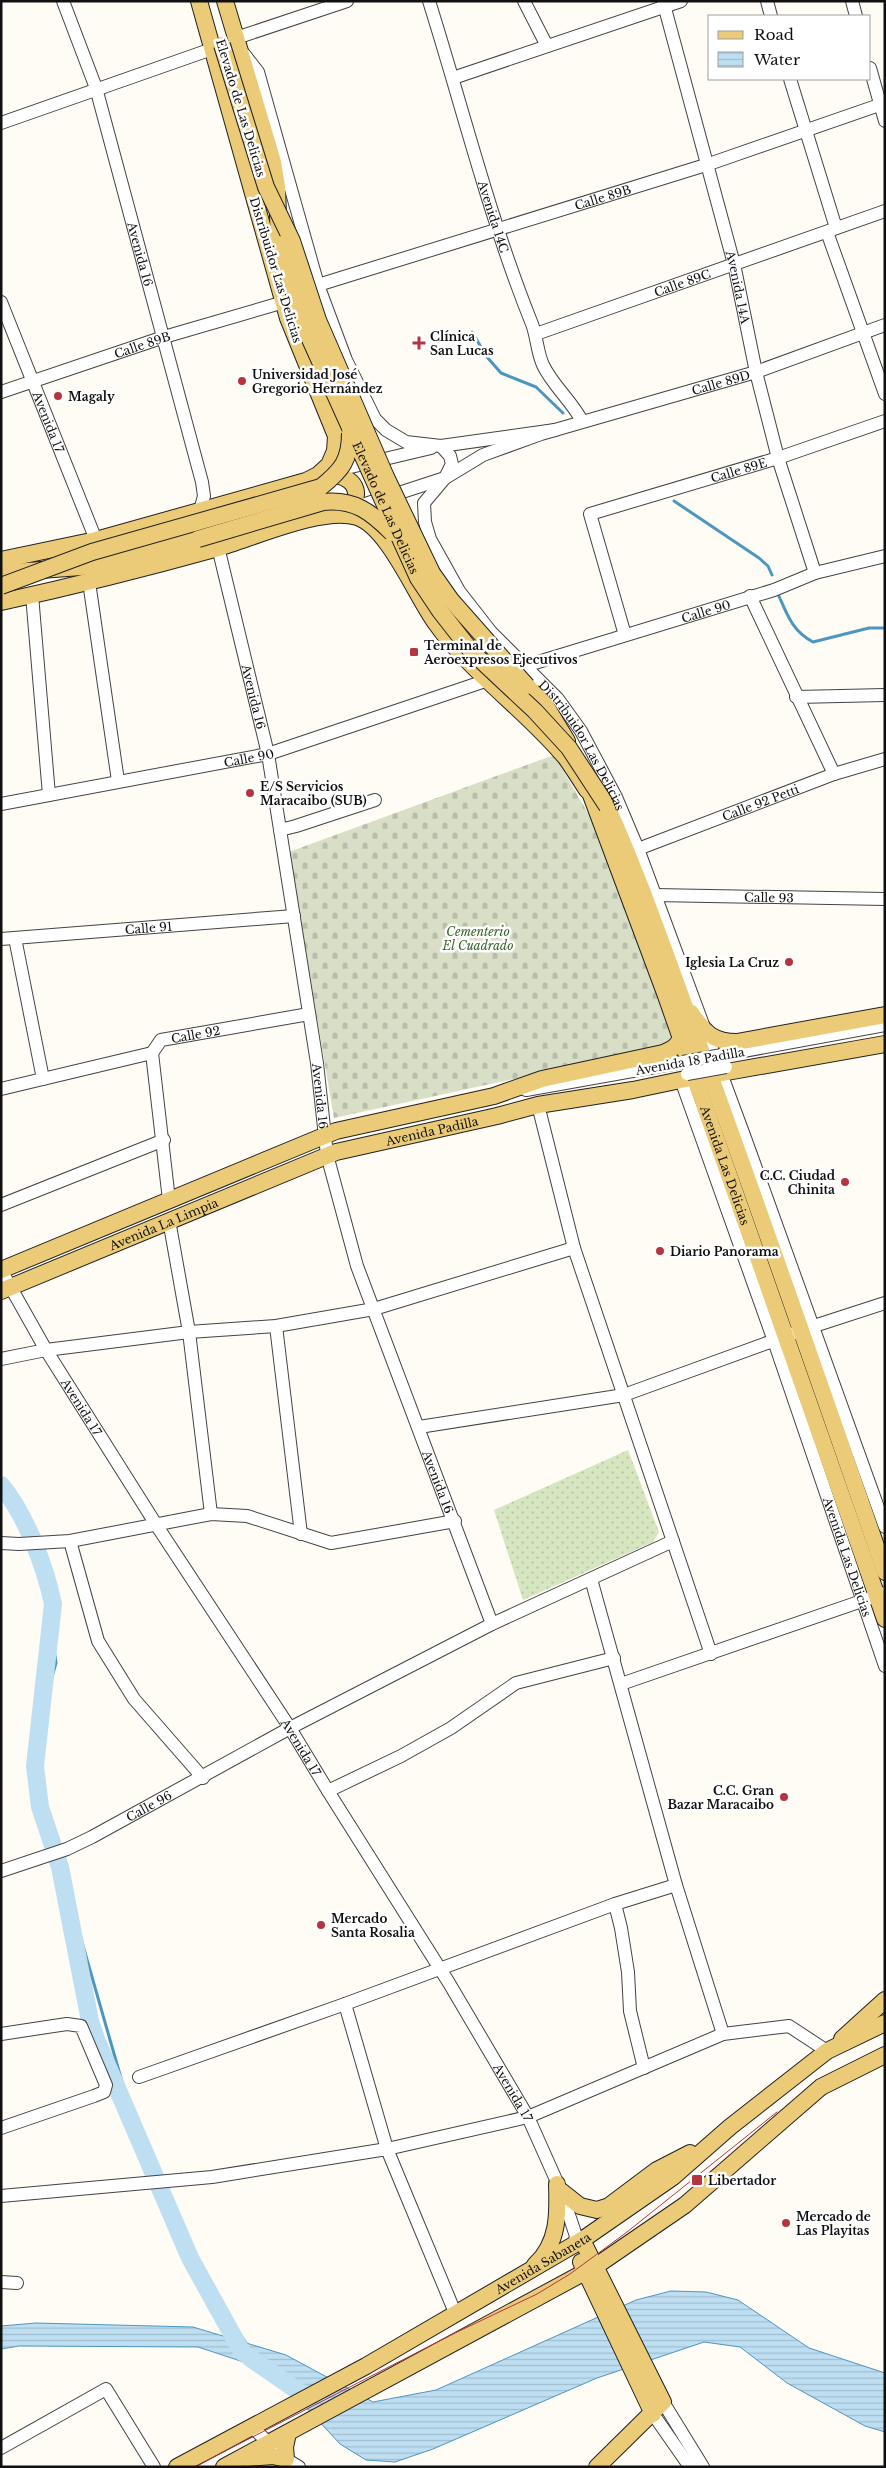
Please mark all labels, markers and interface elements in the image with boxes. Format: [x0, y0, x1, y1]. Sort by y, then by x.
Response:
legend [708, 15, 871, 80]
text: Road [754, 25, 794, 44]
street label: Elevado de Las Delicias [213, 37, 269, 179]
text: Water [753, 50, 801, 69]
street label: Avenida 14C [475, 178, 513, 255]
street label: Calle 89B [572, 181, 633, 213]
street label: Distribuidor Las Delicias [247, 195, 305, 345]
street label: Avenida 16 [125, 219, 157, 288]
street label: Avenida 14A [723, 248, 754, 326]
street label: Calle 89C [652, 266, 713, 299]
street label: Calle 89B [112, 328, 172, 361]
place label: Clínica San Lucas [430, 329, 494, 358]
marker: Clínica San Lucas [412, 336, 426, 350]
place label: Universidad José Gregorio Hernández [252, 367, 383, 396]
street label: Calle 89D [690, 367, 752, 398]
marker: Universidad José Gregorio Hernández [236, 375, 248, 387]
street label: Avenida 17 [30, 388, 68, 455]
place label: Magaly [68, 389, 115, 404]
marker: Magaly [52, 390, 64, 402]
street label: Elevado de Las Delicias [350, 439, 423, 576]
street label: Calle 89E [709, 454, 769, 485]
street label: Calle 90 [679, 596, 732, 625]
place label: Terminal de Aeroexpresos Ejecutivos [423, 638, 578, 667]
marker: Terminal de Aeroexpresos Ejecutivos [408, 646, 420, 658]
street label: Avenida 16 [239, 662, 269, 731]
street label: Distribuidor Las Delicias [536, 677, 628, 813]
street label: Calle 90 [222, 745, 276, 770]
place label: E/S Servicios Maracaibo (SUB) [260, 779, 367, 808]
street label: Calle 92 Petti [720, 781, 801, 824]
marker: E/S Servicios Maracaibo (SUB) [244, 787, 256, 799]
street label: Calle 93 [744, 889, 794, 905]
street label: Calle 91 [124, 918, 173, 937]
park label: Cementerio El Cuadrado [442, 924, 513, 953]
place label: Iglesia La Cruz [685, 955, 779, 970]
marker: Iglesia La Cruz [783, 956, 795, 968]
street label: Calle 92 [170, 1022, 221, 1046]
street label: Avenida 18 Padilla [633, 1044, 746, 1078]
street label: Avenida 16 [309, 1061, 332, 1130]
street label: Avenida Las Delicias [697, 1103, 753, 1227]
street label: Avenida Padilla [383, 1113, 480, 1148]
place label: C.C. Ciudad Chinita [760, 1168, 836, 1197]
marker: C.C. Ciudad Chinita [839, 1176, 851, 1188]
street label: Avenida La Limpia [106, 1194, 220, 1253]
place label: Diario Panorama [670, 1244, 779, 1259]
marker: Diario Panorama [654, 1245, 666, 1257]
street label: Avenida 17 [58, 1375, 106, 1439]
street label: Avenida 16 [419, 1447, 457, 1516]
street label: Avenida Las Delicias [820, 1494, 875, 1618]
street label: Avenida 17 [278, 1715, 325, 1779]
place label: C.C. Gran Bazar Maracaibo [667, 1783, 774, 1812]
street label: Calle 96 [123, 1787, 174, 1824]
marker: C.C. Gran Bazar Maracaibo [778, 1791, 790, 1803]
place label: Mercado Santa Rosalia [331, 1911, 415, 1940]
marker: Mercado Santa Rosalia [315, 1919, 327, 1931]
street label: Avenida 17 [490, 2060, 537, 2124]
marker: Libertador [690, 2173, 704, 2187]
place label: Libertador [708, 2173, 776, 2188]
place label: Mercado de Las Playitas [796, 2209, 871, 2238]
marker: Mercado de Las Playitas [780, 2217, 792, 2229]
street label: Avenida Sabaneta [491, 2229, 594, 2297]

